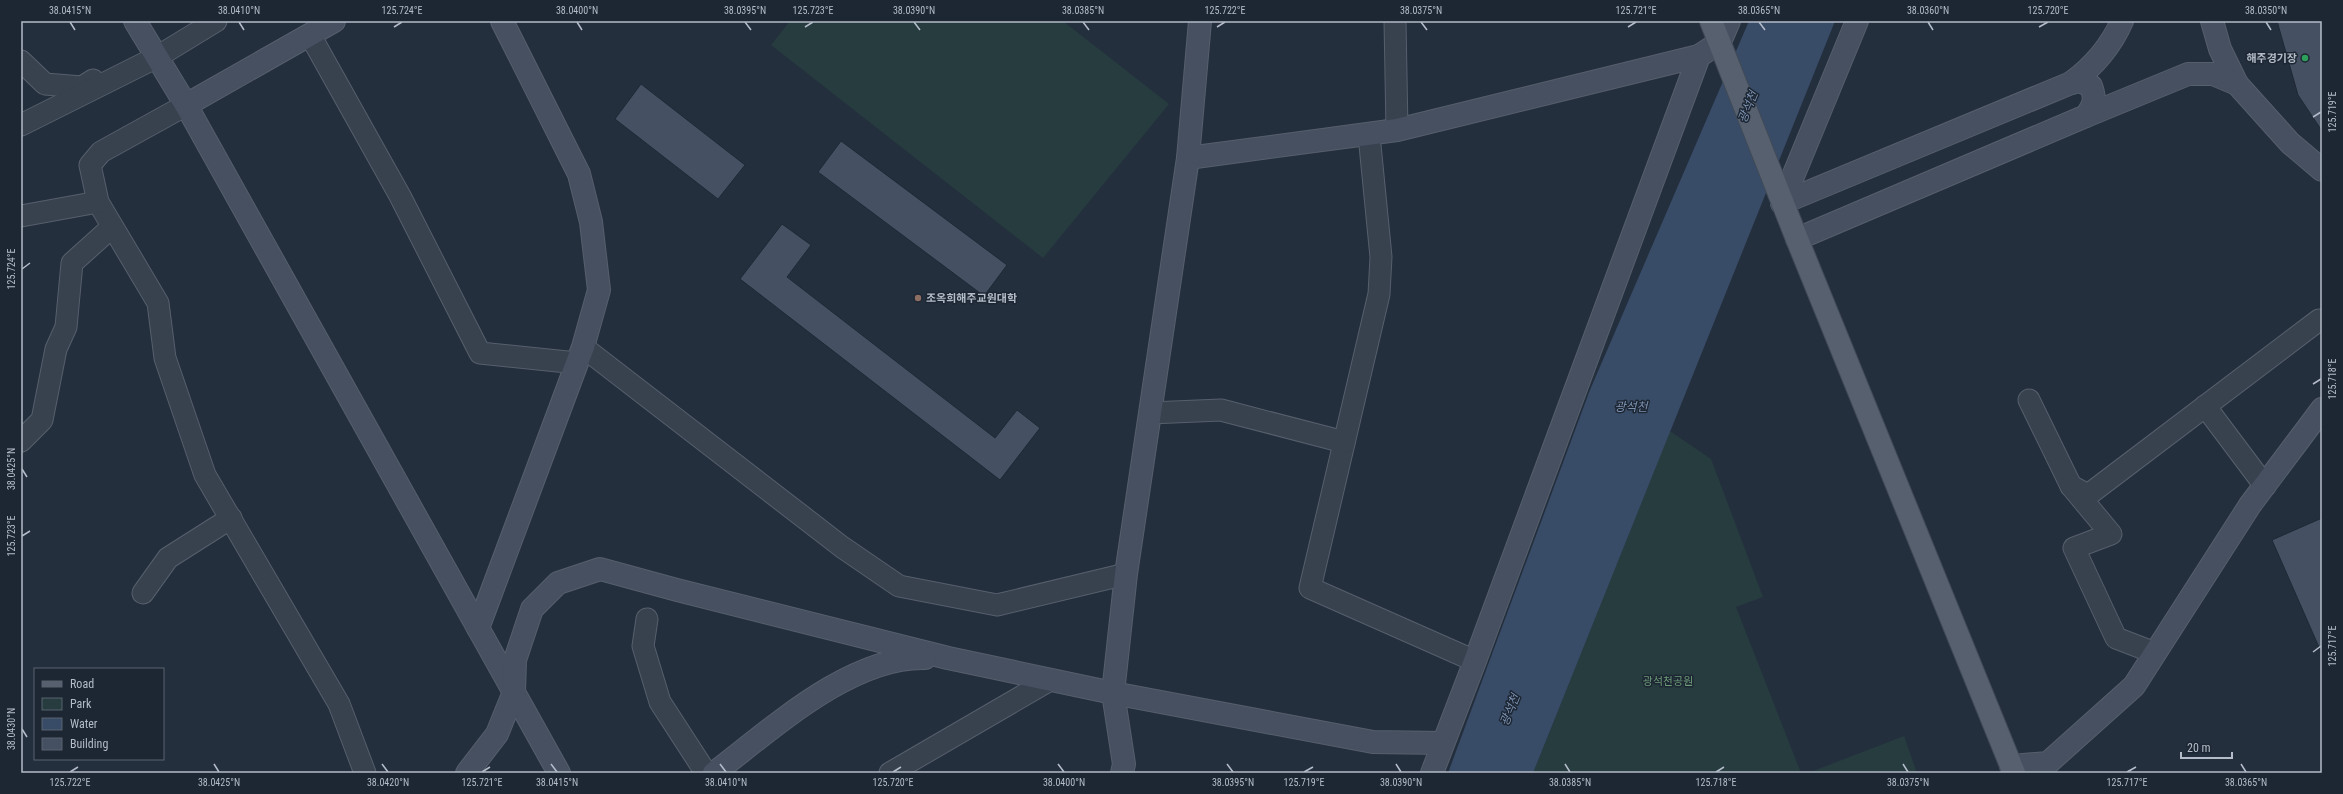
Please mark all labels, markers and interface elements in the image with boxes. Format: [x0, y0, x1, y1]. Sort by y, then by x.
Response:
text: 38.0415°N [49, 5, 91, 16]
text: 38.0410°N [218, 5, 260, 16]
text: 125.724°E [382, 5, 423, 16]
text: 38.0400°N [556, 5, 598, 16]
text: 38.0395°N [724, 5, 766, 16]
text: 125.723°E [793, 5, 834, 16]
text: 38.0390°N [893, 5, 935, 16]
text: 38.0385°N [1062, 5, 1104, 16]
text: 125.722°E [1205, 5, 1246, 16]
text: 38.0375°N [1400, 5, 1442, 16]
text: 125.721°E [1616, 5, 1657, 16]
text: 38.0365°N [1738, 5, 1780, 16]
text: 38.0360°N [1907, 5, 1949, 16]
text: 125.720°E [2028, 5, 2069, 16]
text: 38.0350°N [2245, 5, 2287, 16]
place label: 해주경기장 [2246, 52, 2297, 65]
marker: 해주경기장 [2300, 53, 2310, 63]
water label: 광석천 [1735, 87, 1761, 125]
text: 125.719°E [2327, 91, 2338, 132]
text: 125.724°E [6, 248, 17, 289]
place label: 조옥희해주교원대학 [926, 292, 1017, 305]
marker: 조옥희해주교원대학 [913, 293, 923, 303]
text: 125.718°E [2327, 358, 2338, 399]
water label: 광석천 [1614, 400, 1650, 414]
text: 38.0425°N [6, 448, 17, 490]
text: 125.723°E [6, 515, 17, 556]
text: 125.717°E [2327, 625, 2338, 666]
legend [34, 668, 164, 760]
park label: 광석천공원 [1643, 675, 1693, 688]
text: Road [70, 677, 94, 691]
water label: 광석천 [1497, 690, 1523, 728]
text: Park [70, 697, 92, 711]
text: 38.0430°N [6, 708, 17, 750]
text: Water [70, 717, 98, 731]
scale bar [2181, 734, 2232, 760]
text: Building [70, 737, 108, 751]
text: 20 m [2187, 741, 2211, 755]
text: 125.722°E [50, 777, 91, 788]
text: 38.0425°N [198, 777, 240, 788]
text: 38.0420°N [367, 777, 409, 788]
text: 125.721°E [462, 777, 503, 788]
text: 38.0415°N [536, 777, 578, 788]
text: 38.0410°N [705, 777, 747, 788]
text: 125.720°E [873, 777, 914, 788]
text: 38.0400°N [1043, 777, 1085, 788]
text: 38.0395°N [1212, 777, 1254, 788]
text: 125.719°E [1284, 777, 1325, 788]
text: 38.0390°N [1380, 777, 1422, 788]
text: 38.0385°N [1549, 777, 1591, 788]
text: 125.718°E [1696, 777, 1737, 788]
text: 38.0375°N [1887, 777, 1929, 788]
text: 125.717°E [2107, 777, 2148, 788]
text: 38.0365°N [2225, 777, 2267, 788]

